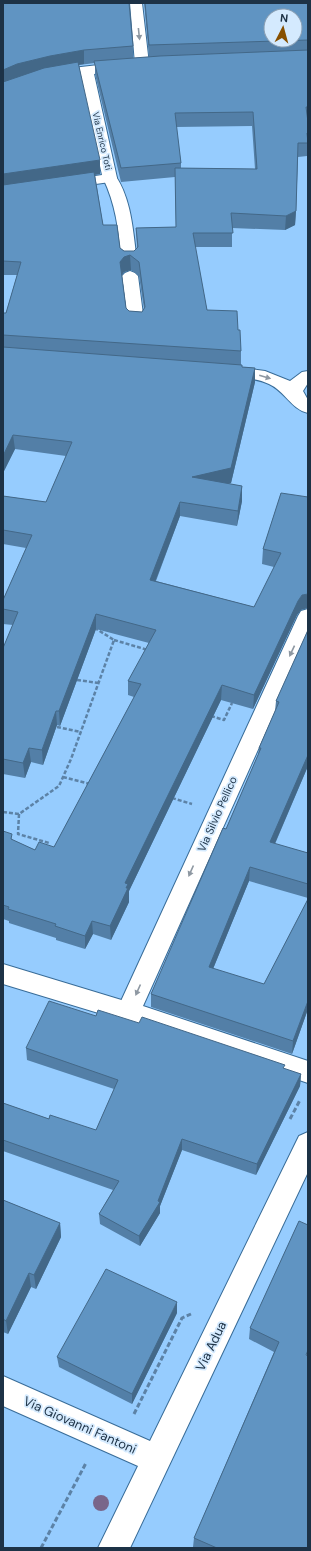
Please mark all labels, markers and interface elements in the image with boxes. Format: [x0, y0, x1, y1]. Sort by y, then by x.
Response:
north arrow [263, 8, 303, 48]
text: N [279, 11, 289, 25]
one-way arrow [136, 28, 142, 40]
street label: Via Enrico Toti [89, 111, 115, 171]
one-way arrow [259, 374, 271, 380]
one-way arrow [289, 645, 295, 657]
street label: Via Silvio Pellico [194, 774, 240, 854]
one-way arrow [188, 866, 194, 877]
one-way arrow [135, 984, 141, 995]
street label: Via Adua [192, 1318, 230, 1374]
street label: Via Giovanni Fantoni [21, 1392, 139, 1458]

